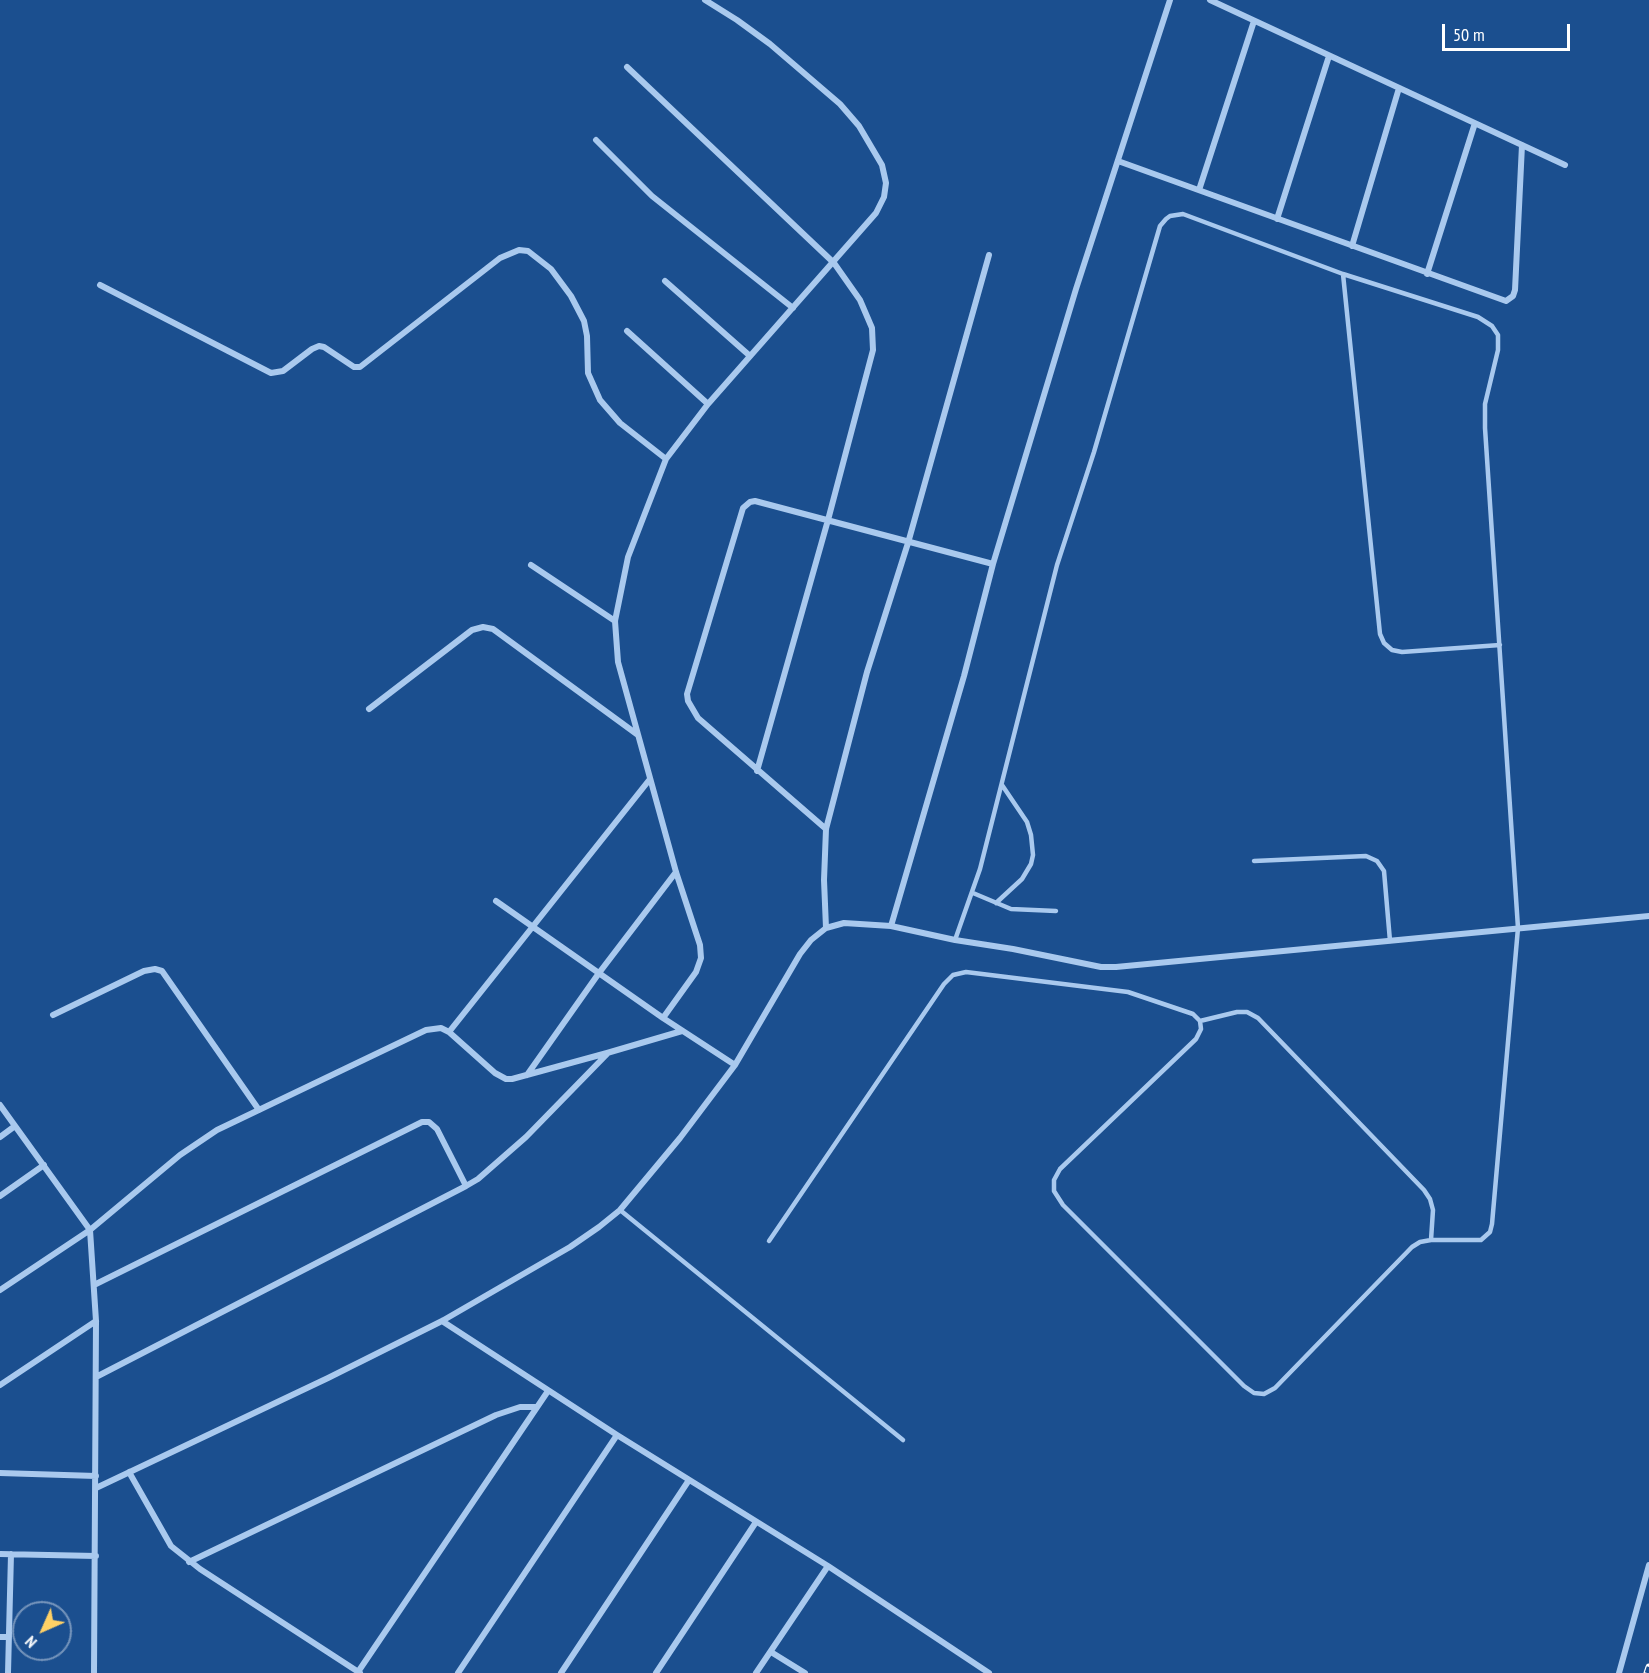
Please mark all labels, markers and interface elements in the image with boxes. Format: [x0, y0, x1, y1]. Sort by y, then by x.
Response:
scale bar [1445, 12, 1572, 50]
text: 50 m [1453, 23, 1485, 46]
north arrow [12, 1601, 72, 1661]
text: N [21, 1632, 41, 1652]

